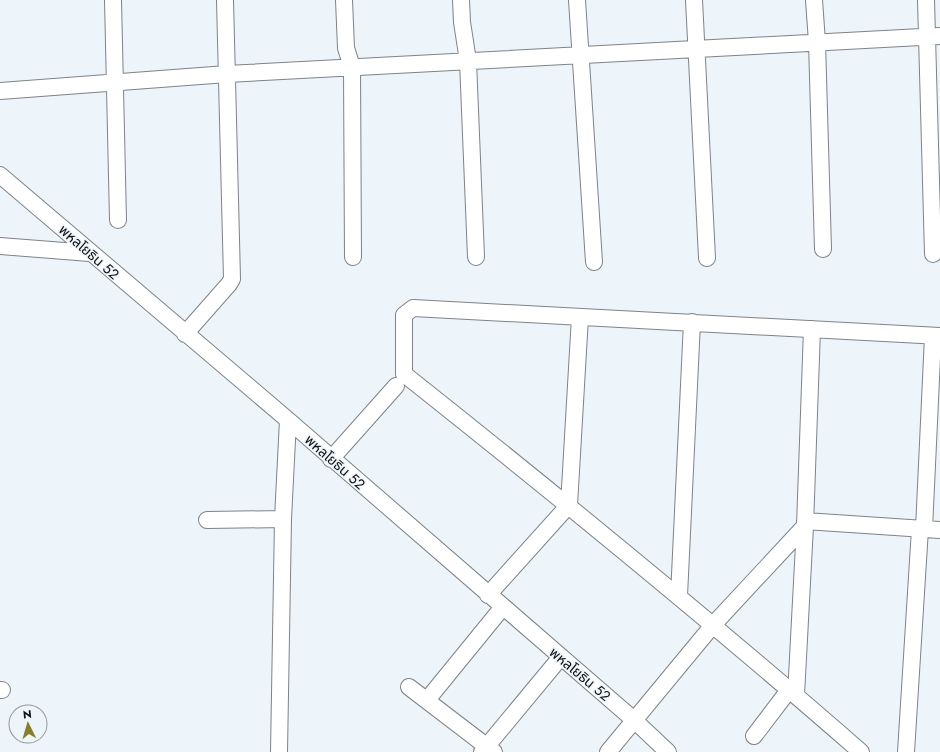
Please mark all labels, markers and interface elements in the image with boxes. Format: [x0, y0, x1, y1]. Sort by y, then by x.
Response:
street label: พหลโยธิน 52 [54, 220, 124, 284]
street label: พหลโยธิน 52 [300, 430, 370, 494]
street label: พหลโยธิน 52 [545, 642, 615, 706]
north arrow [8, 704, 48, 744]
text: N [22, 706, 32, 722]

